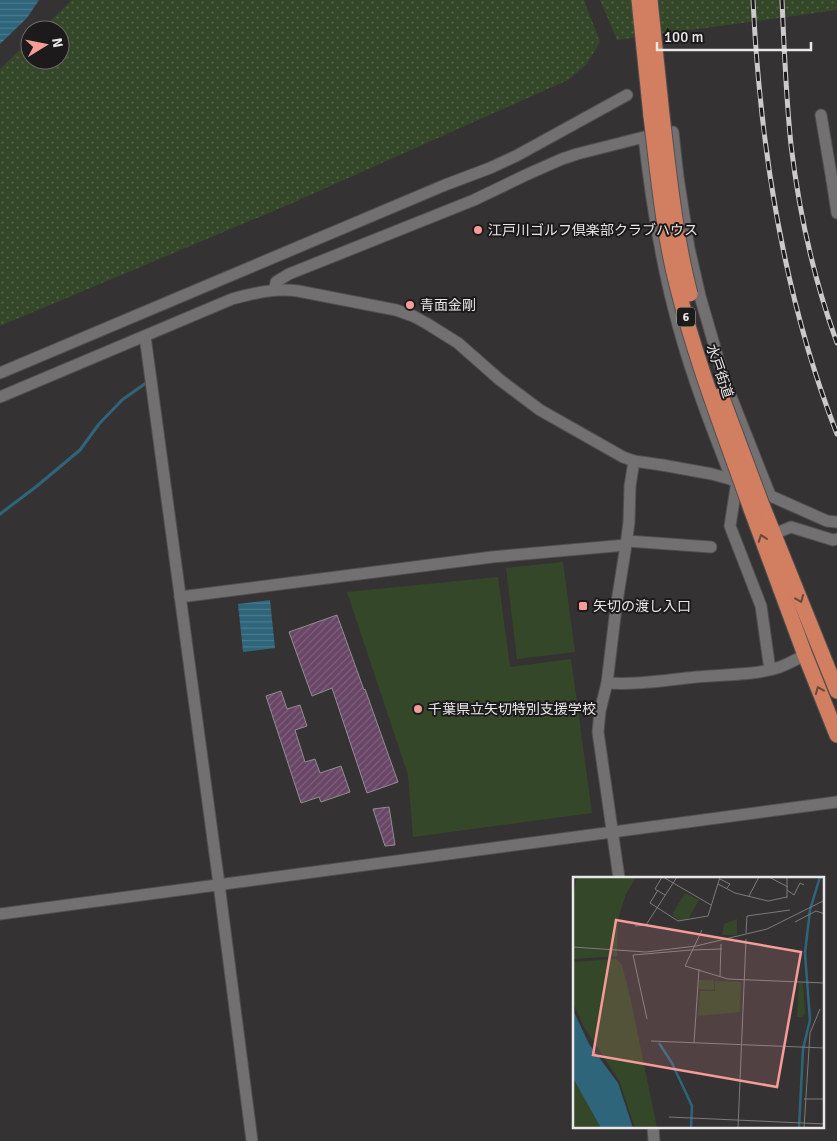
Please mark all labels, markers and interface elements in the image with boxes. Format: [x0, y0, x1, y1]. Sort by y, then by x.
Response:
north arrow [20, 20, 70, 70]
scale bar [657, 20, 811, 52]
text: 100 m [664, 28, 704, 46]
text: N [48, 37, 67, 49]
place label: 江戸川ゴルフ倶楽部クラブハウス [488, 222, 698, 239]
marker: 江戸川ゴルフ倶楽部クラブハウス [472, 224, 484, 236]
place label: 青面金剛 [420, 297, 476, 314]
marker: 青面金剛 [404, 299, 416, 311]
road number: 6 [677, 308, 695, 326]
street label: 水戸街道 [702, 342, 737, 400]
one-way arrow [758, 534, 768, 543]
one-way arrow [794, 594, 804, 603]
place label: 矢切の渡し入口 [593, 598, 691, 615]
marker: 矢切の渡し入口 [577, 600, 589, 612]
one-way arrow [815, 686, 825, 695]
place label: 千葉県立矢切特別支援学校 [428, 701, 596, 718]
marker: 千葉県立矢切特別支援学校 [412, 703, 424, 715]
inset map [573, 877, 824, 1128]

